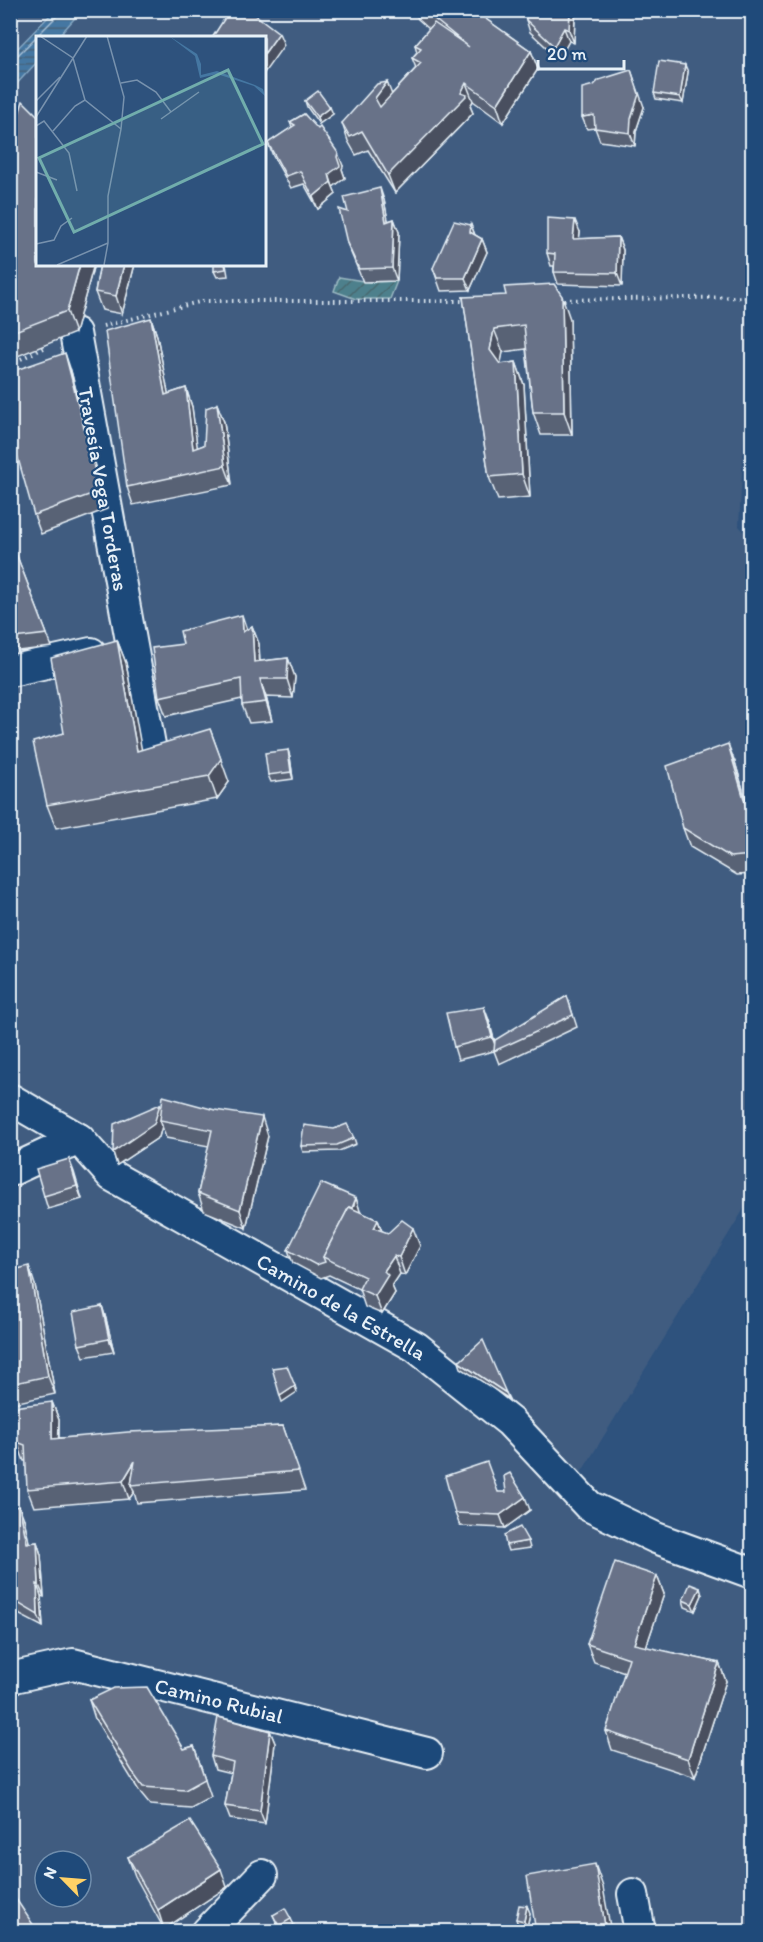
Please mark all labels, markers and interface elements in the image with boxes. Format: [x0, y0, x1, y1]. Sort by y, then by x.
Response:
scale bar [538, 33, 624, 71]
inset map [36, 36, 266, 266]
text: 20 m [547, 43, 587, 65]
street label: Travesía Vega Torderas [73, 385, 134, 593]
street label: Camino de la Estrella [252, 1248, 430, 1365]
street label: Camino Rubial [152, 1672, 286, 1729]
north arrow [33, 1849, 93, 1909]
text: N [39, 1864, 61, 1882]

